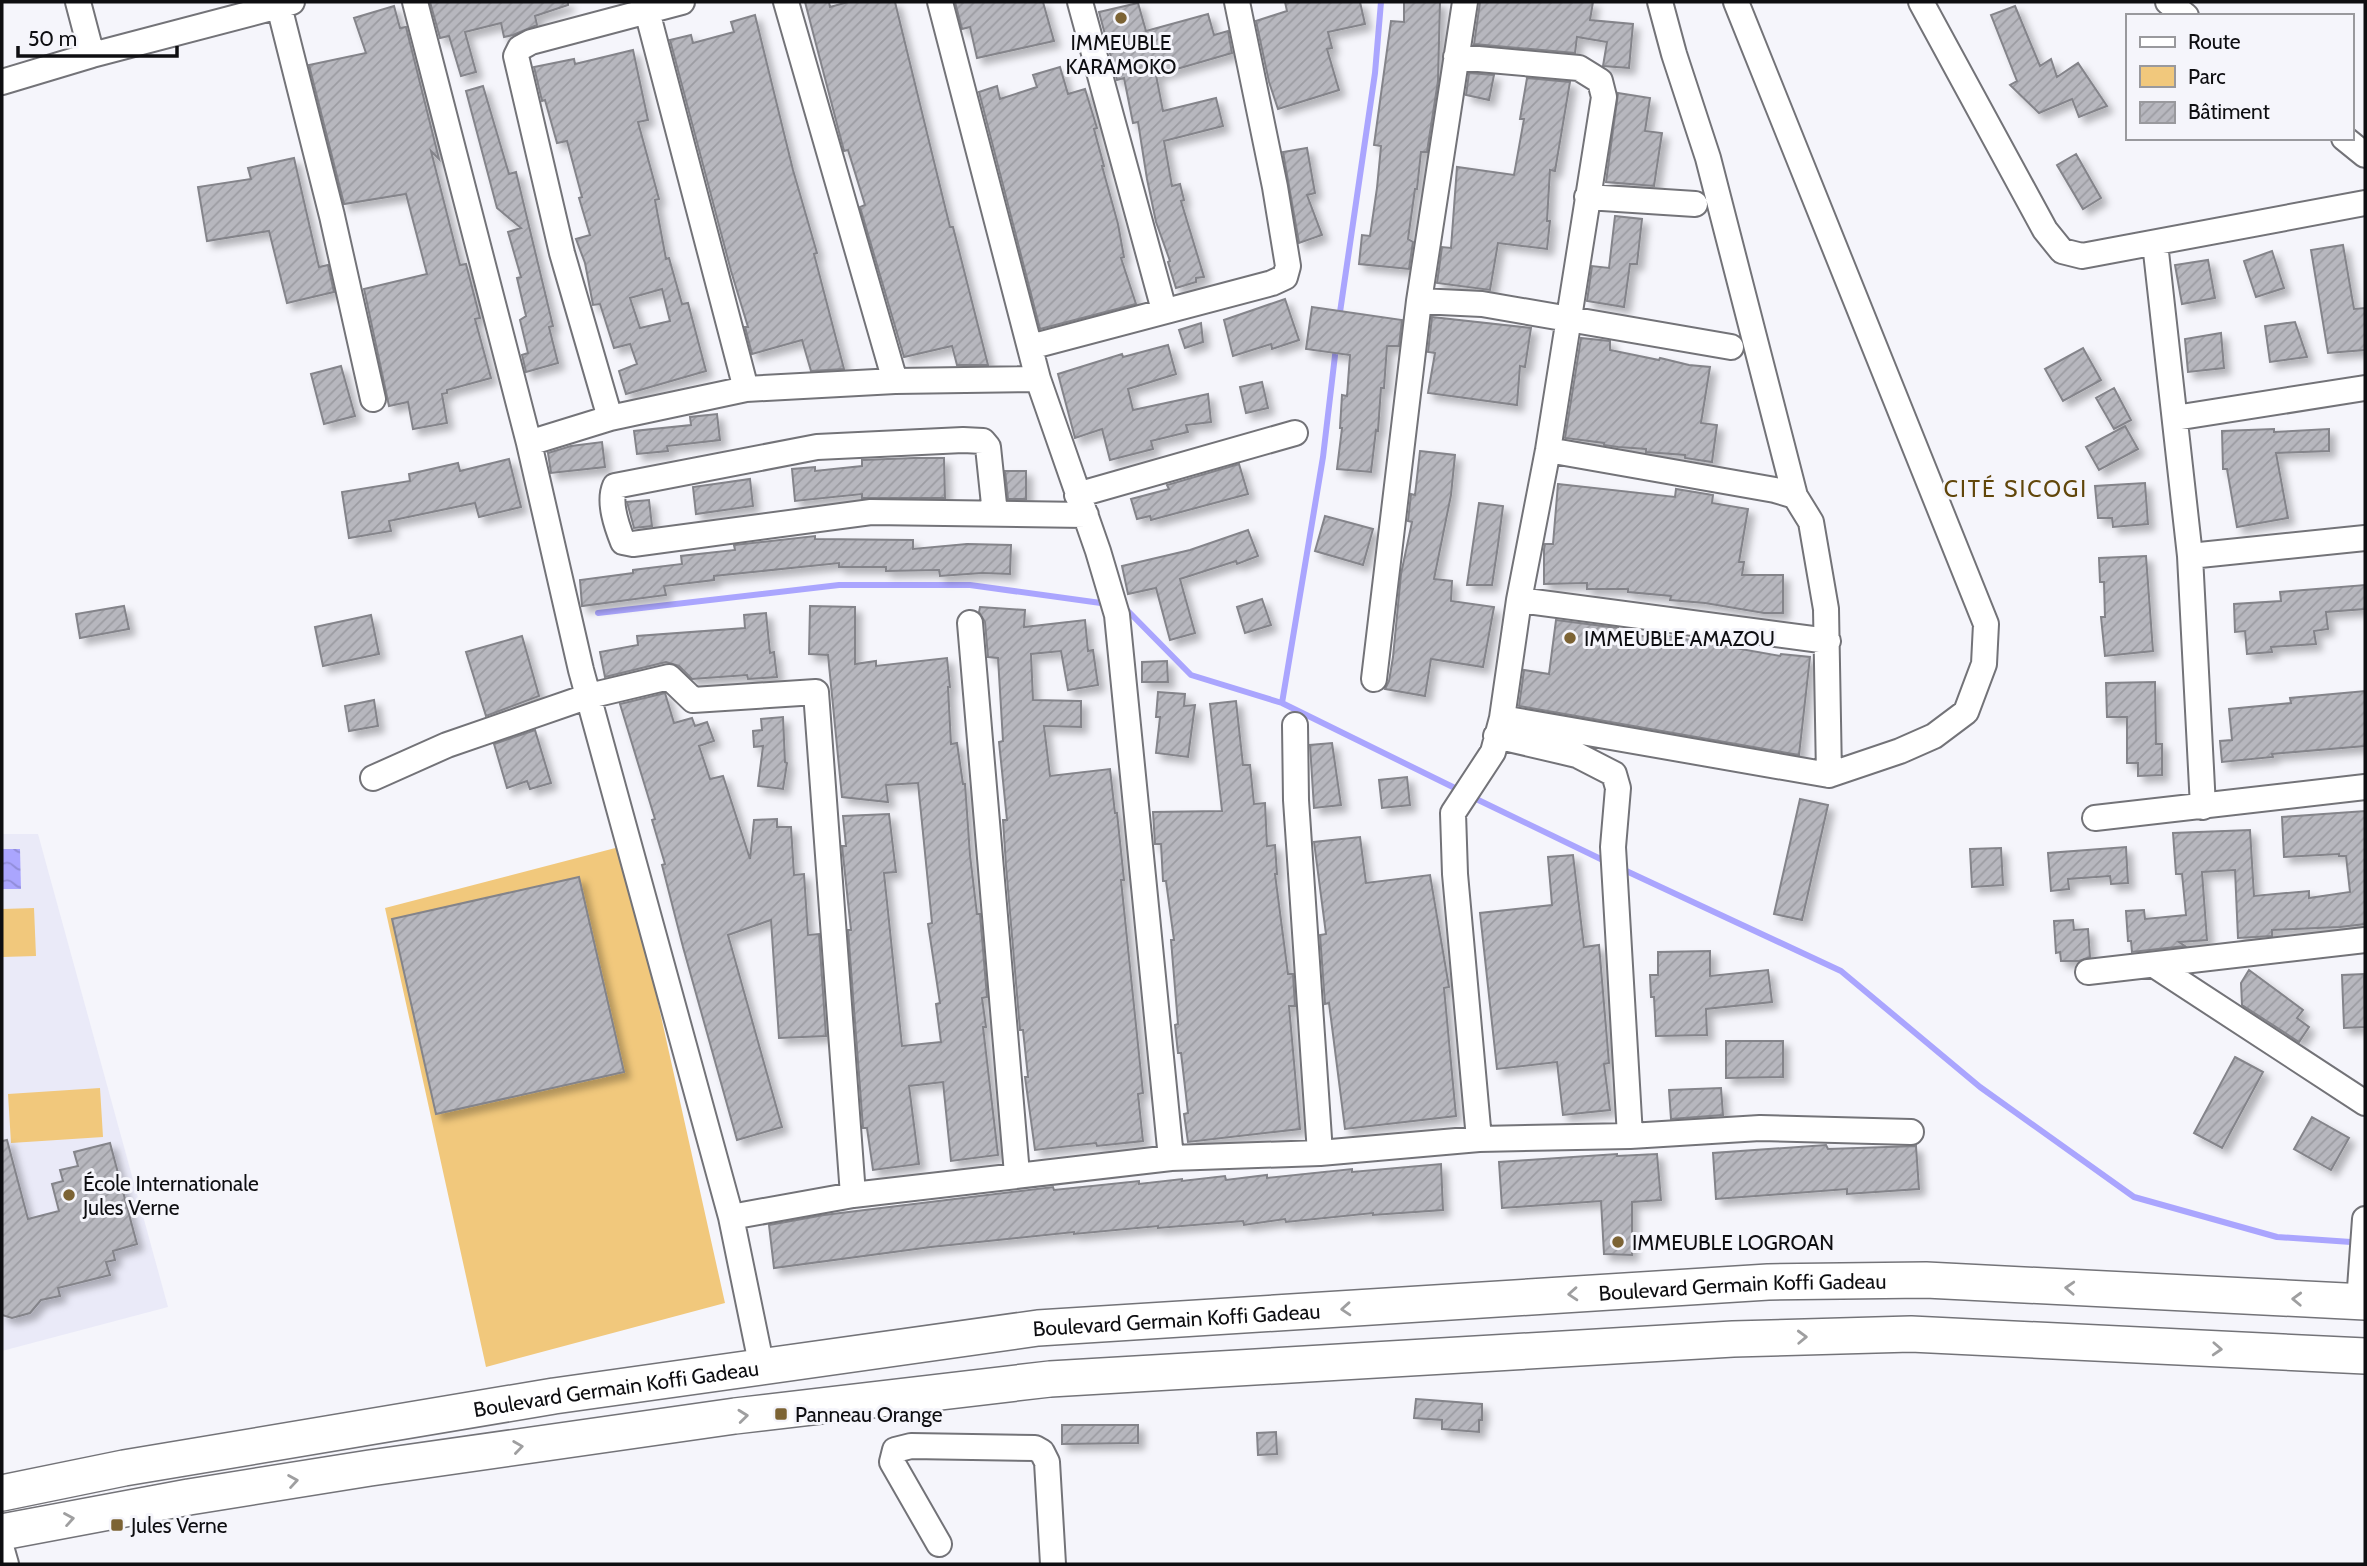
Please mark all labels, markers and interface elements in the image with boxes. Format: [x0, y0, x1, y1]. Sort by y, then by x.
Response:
marker: IMMEUBLE KARAMOKO [1113, 10, 1129, 26]
scale bar [18, 14, 177, 58]
legend [2126, 14, 2353, 140]
text: 50 m [28, 26, 77, 51]
text: Route [2188, 29, 2241, 54]
place label: IMMEUBLE KARAMOKO [1065, 30, 1177, 79]
text: Parc [2188, 64, 2226, 89]
text: Bâtiment [2188, 99, 2270, 124]
district label: CITÉ SICOGI [1944, 474, 2088, 503]
place label: IMMEUBLE AMAZOU [1584, 626, 1775, 651]
marker: IMMEUBLE AMAZOU [1562, 630, 1578, 646]
place label: École Internationale Jules Verne [82, 1171, 259, 1220]
marker: École Internationale Jules Verne [61, 1187, 77, 1203]
place label: IMMEUBLE LOGROAN [1632, 1230, 1834, 1255]
marker: IMMEUBLE LOGROAN [1610, 1234, 1626, 1250]
street label: Boulevard Germain Koffi Gadeau [1598, 1268, 1886, 1305]
one-way arrow [2064, 1281, 2075, 1296]
one-way arrow [1568, 1287, 1579, 1302]
one-way arrow [2291, 1292, 2302, 1307]
street label: Boulevard Germain Koffi Gadeau [1032, 1298, 1321, 1341]
one-way arrow [1341, 1301, 1352, 1316]
one-way arrow [1796, 1329, 1807, 1344]
one-way arrow [2212, 1341, 2223, 1356]
street label: Boulevard Germain Koffi Gadeau [471, 1355, 760, 1422]
place label: Panneau Orange [795, 1402, 943, 1427]
marker: Panneau Orange [773, 1406, 789, 1422]
one-way arrow [738, 1408, 749, 1423]
one-way arrow [512, 1440, 524, 1455]
one-way arrow [287, 1474, 299, 1489]
one-way arrow [63, 1513, 75, 1528]
place label: Jules Verne [130, 1513, 228, 1538]
marker: Jules Verne [109, 1517, 125, 1533]

